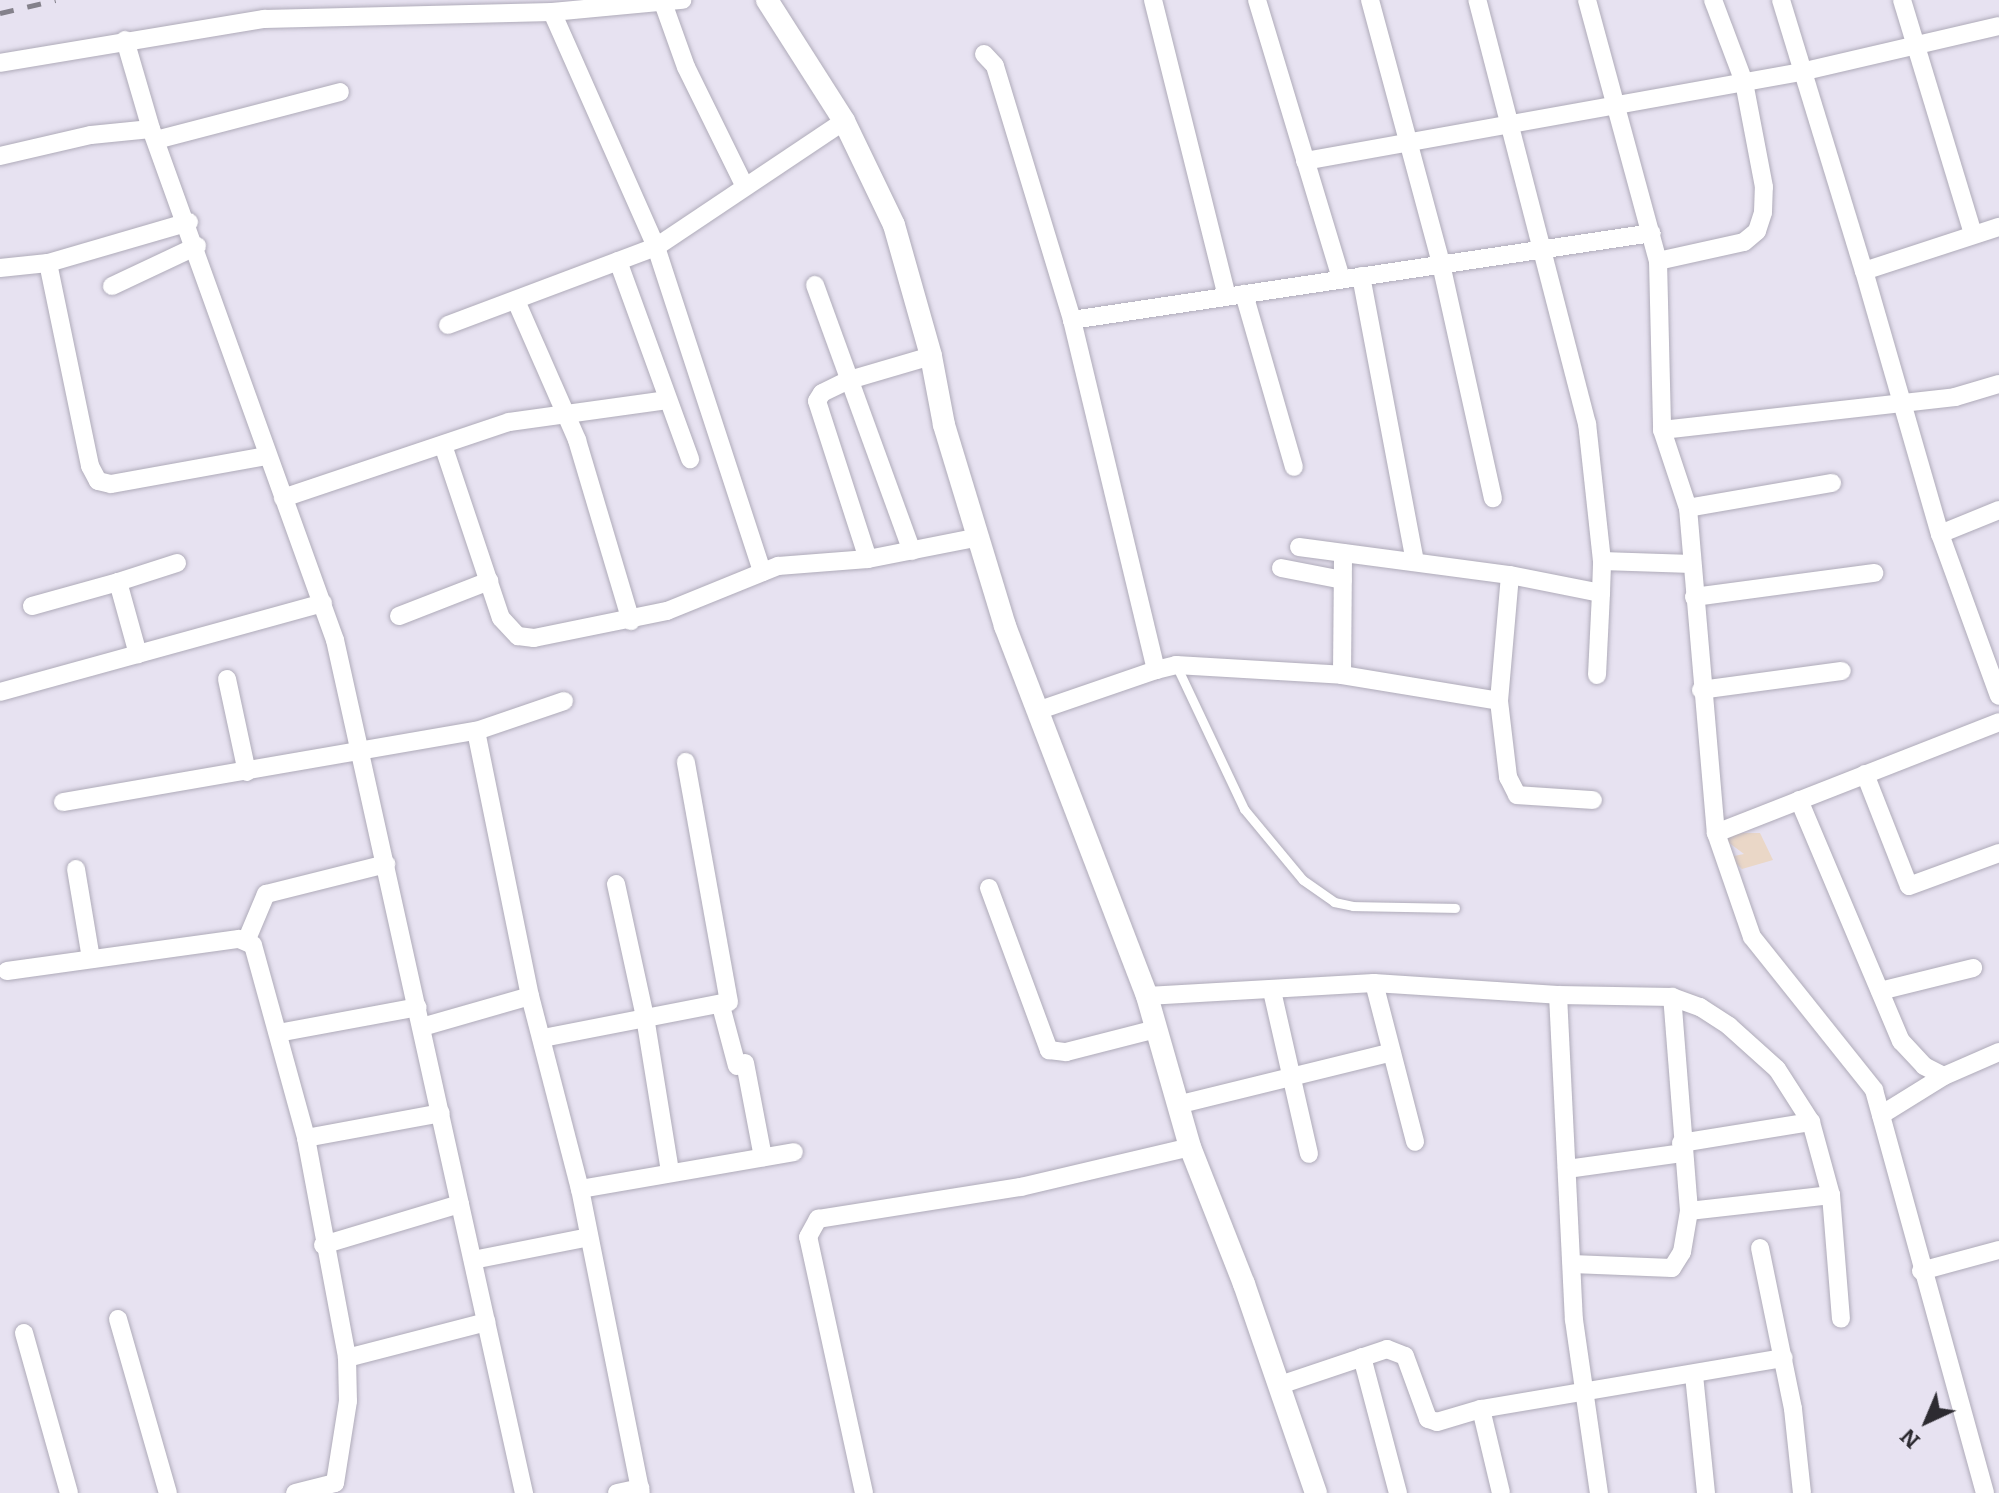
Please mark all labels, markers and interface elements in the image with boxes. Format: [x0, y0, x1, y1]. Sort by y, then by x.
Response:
north arrow [1887, 1381, 1967, 1461]
text: N [1894, 1423, 1925, 1454]

